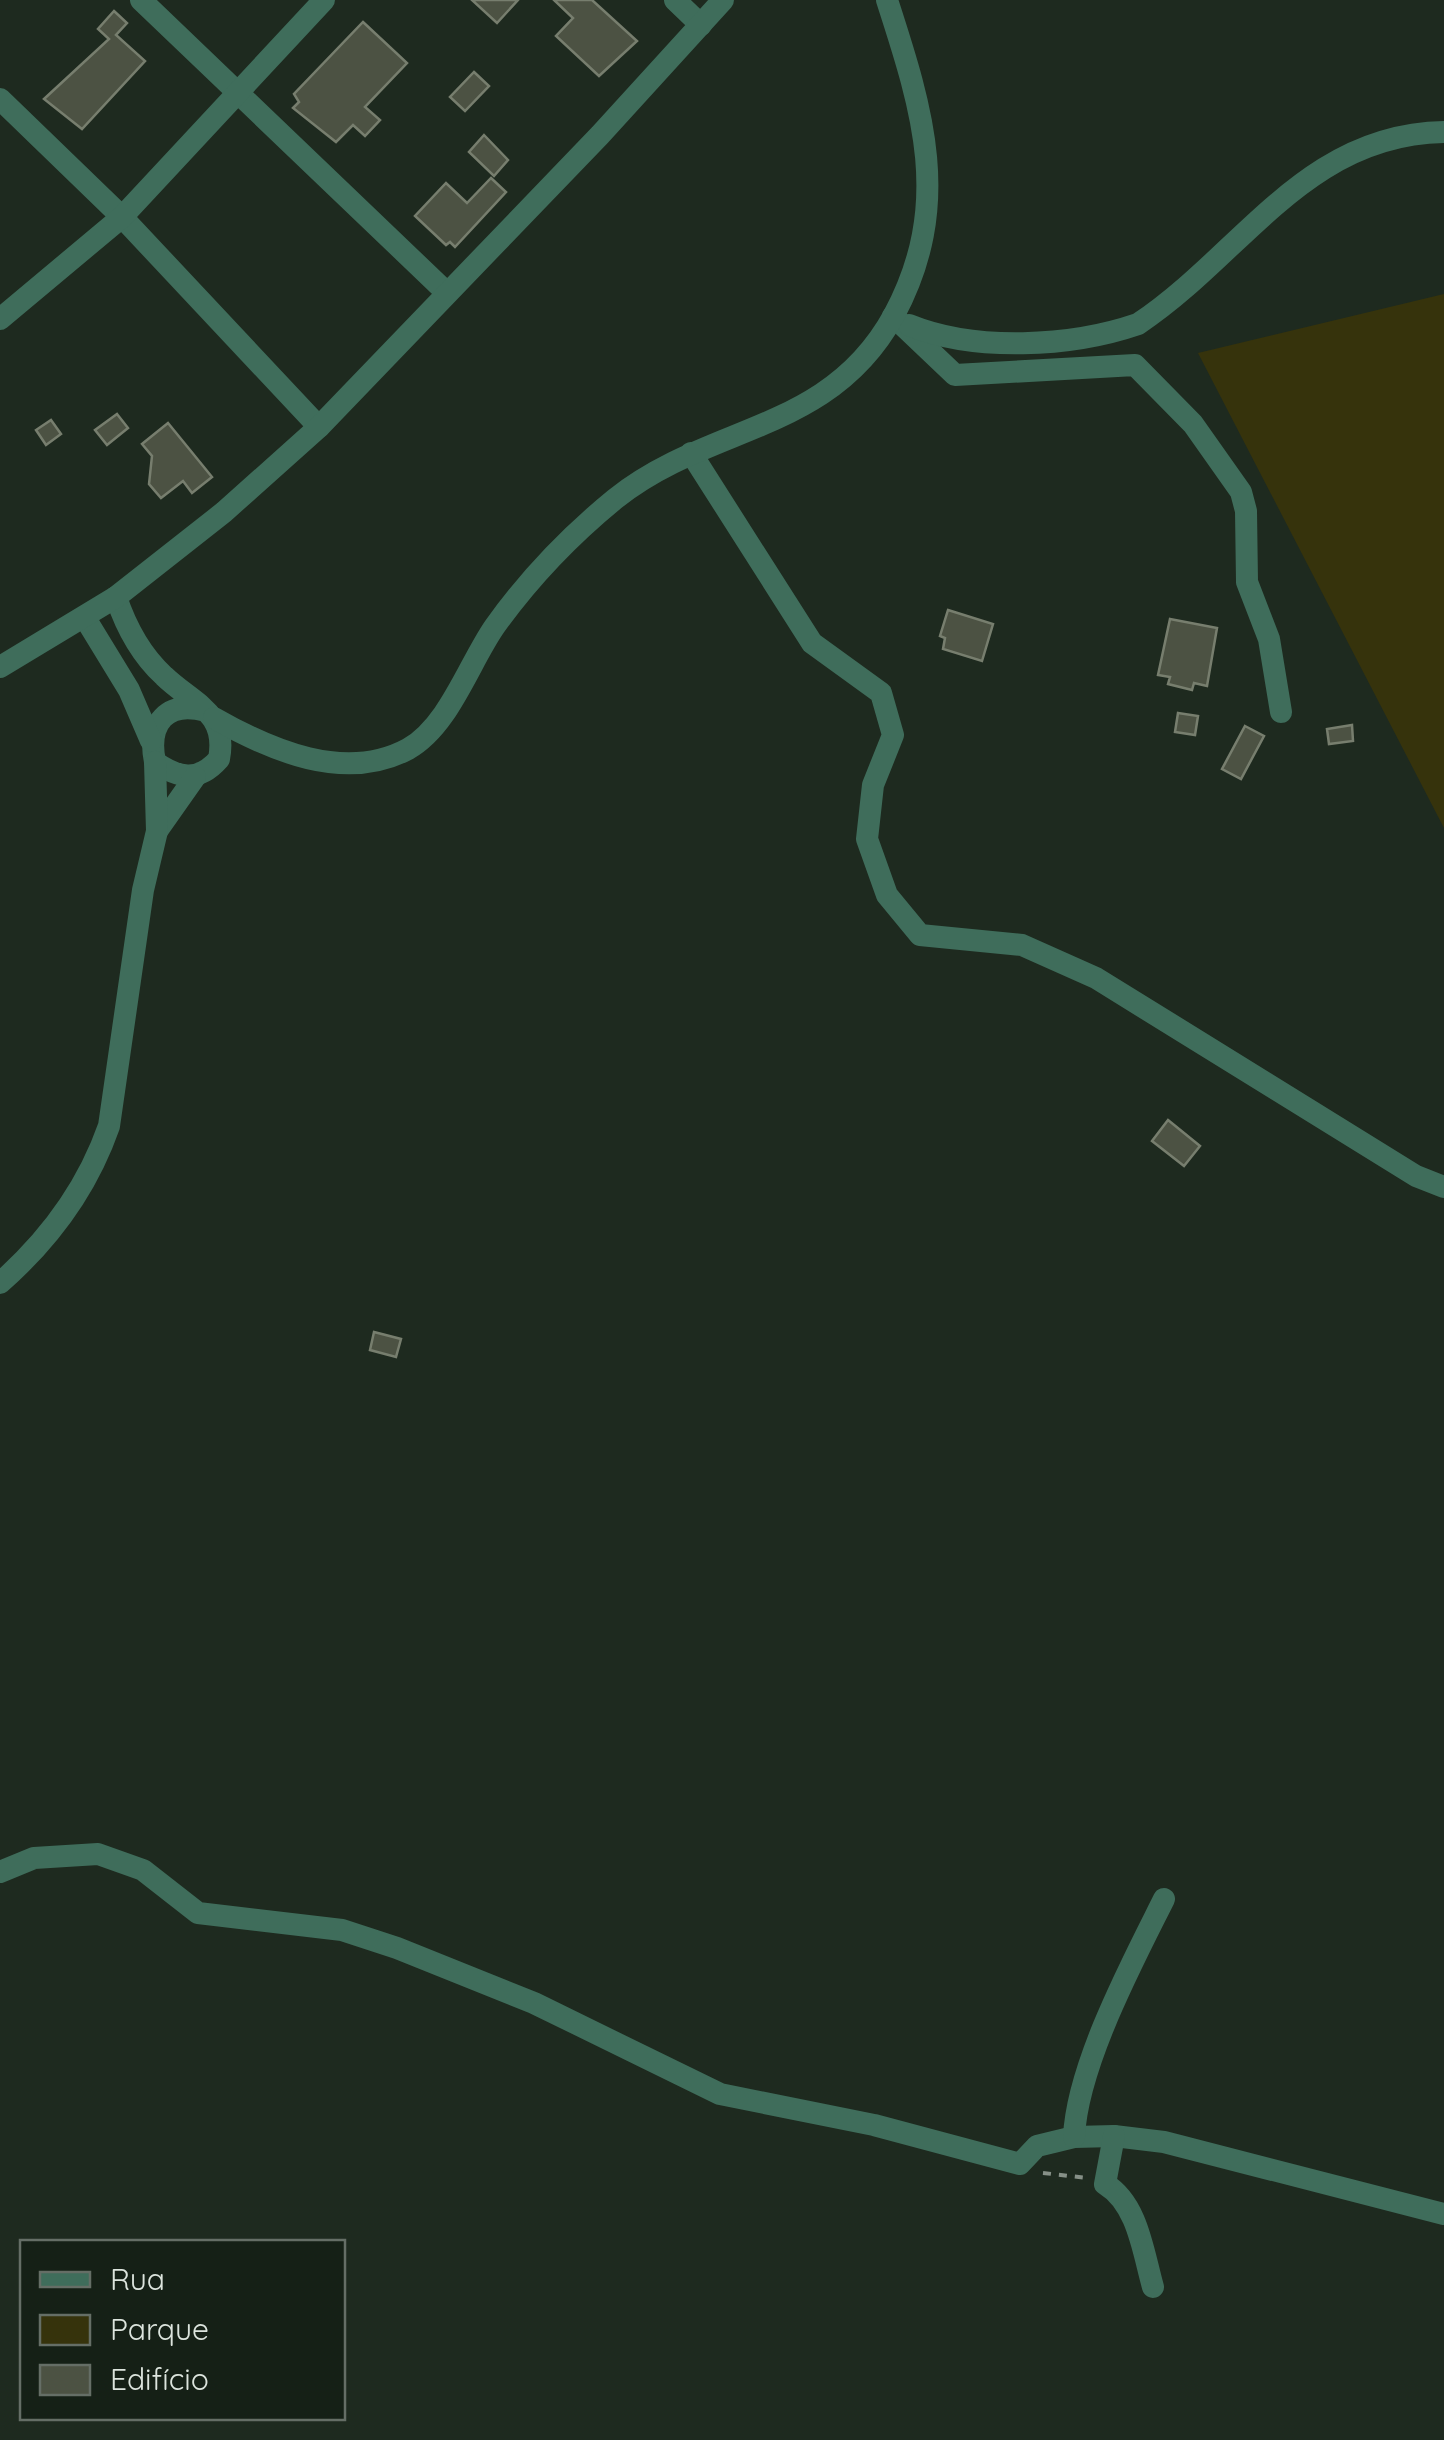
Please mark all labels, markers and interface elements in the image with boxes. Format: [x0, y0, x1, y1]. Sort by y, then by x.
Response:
legend [20, 2240, 345, 2420]
text: Rua [110, 2260, 165, 2298]
text: Parque [110, 2310, 209, 2348]
text: Edifício [110, 2360, 209, 2398]

